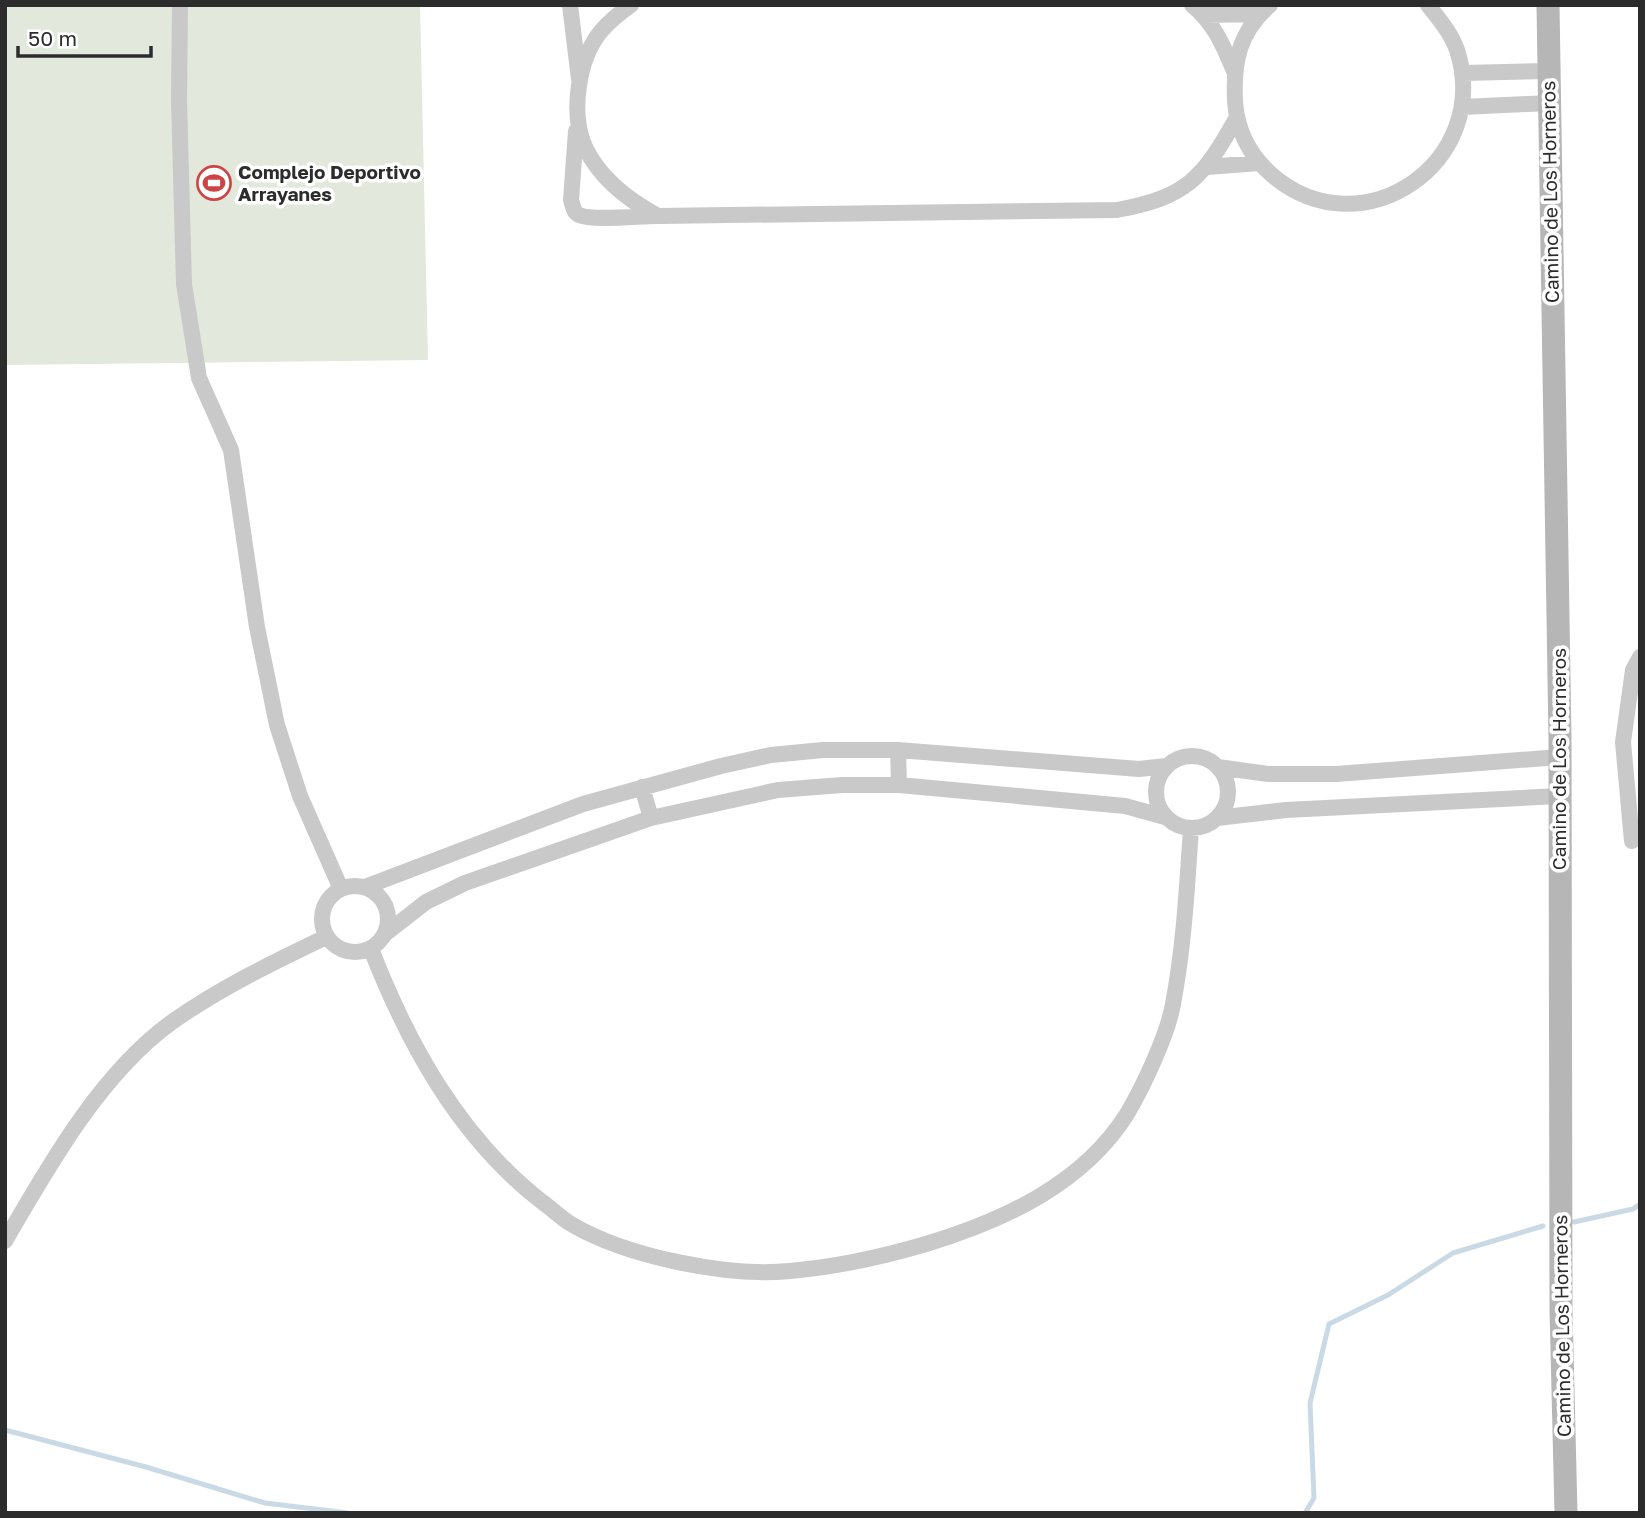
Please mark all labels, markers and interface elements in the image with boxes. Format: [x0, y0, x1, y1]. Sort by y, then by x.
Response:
scale bar [18, 14, 150, 58]
text: 50 m [28, 25, 77, 51]
street label: Camino de Los Horneros [1536, 81, 1563, 303]
place label: Complejo Deportivo Arrayanes [238, 160, 421, 205]
sports icon: Complejo Deportivo Arrayanes [195, 164, 233, 202]
street label: Camino de Los Horneros [1547, 648, 1570, 870]
street label: Camino de Los Horneros [1548, 1215, 1575, 1437]

